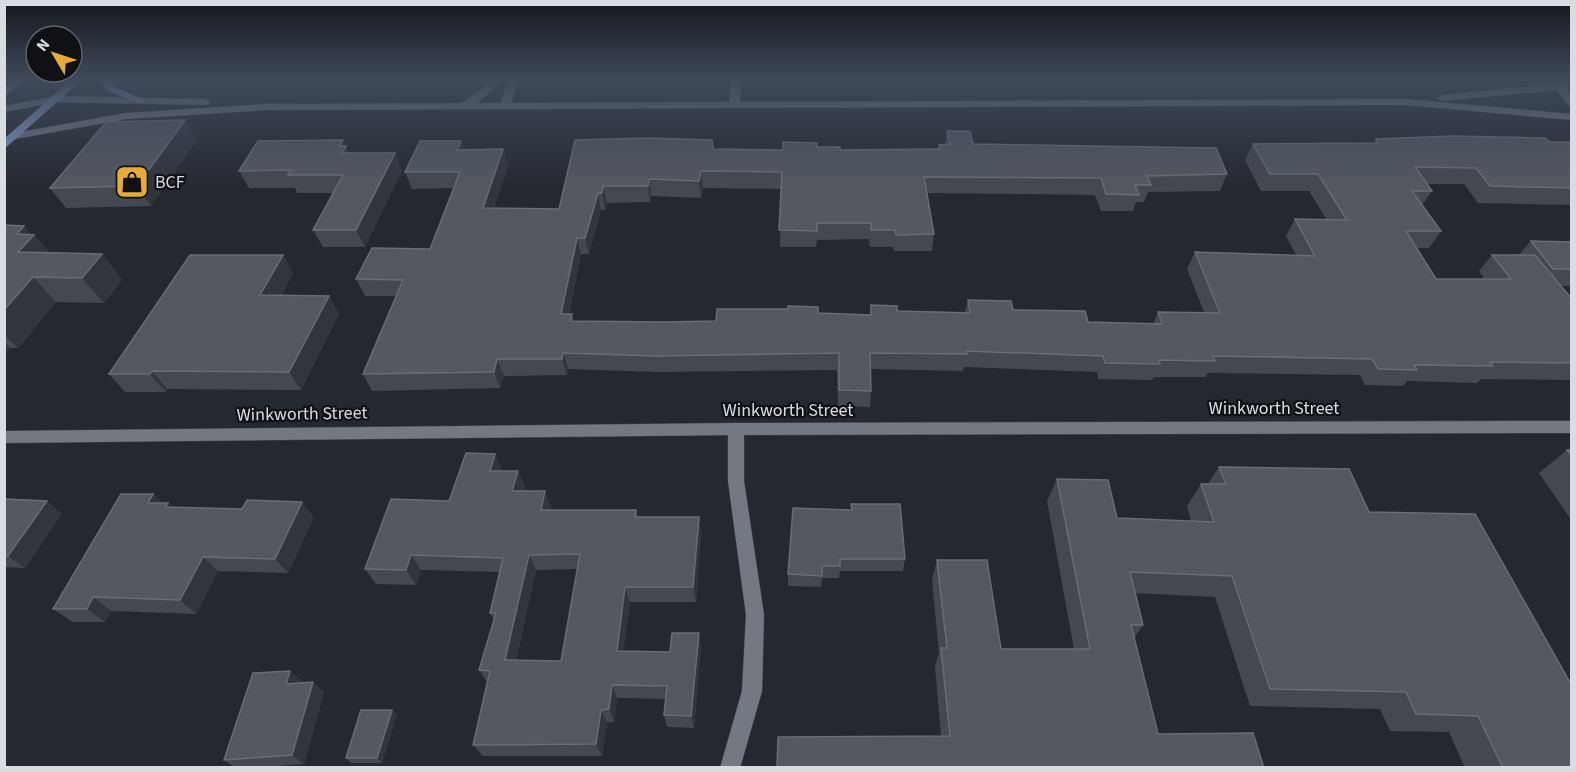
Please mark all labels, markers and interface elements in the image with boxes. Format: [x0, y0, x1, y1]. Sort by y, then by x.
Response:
north arrow [24, 24, 84, 84]
text: N [31, 34, 55, 56]
shop icon: BCF [114, 164, 150, 200]
place label: BCF [155, 170, 185, 195]
street label: Winkworth Street [1209, 396, 1339, 421]
street label: Winkworth Street [723, 398, 853, 423]
street label: Winkworth Street [236, 400, 368, 428]

